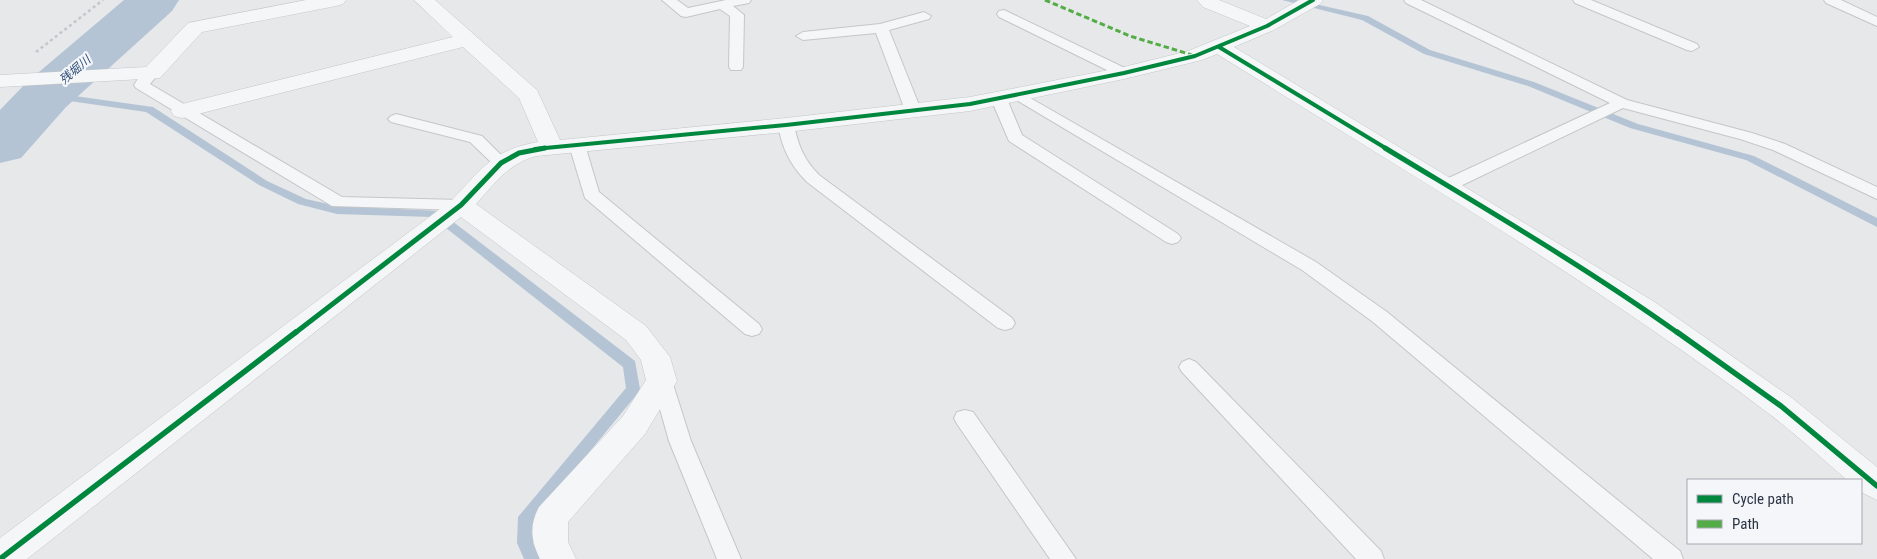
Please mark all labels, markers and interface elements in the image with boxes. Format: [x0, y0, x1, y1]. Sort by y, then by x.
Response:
water label: 残堀川 [57, 52, 95, 87]
legend [1687, 479, 1862, 544]
text: Cycle path [1732, 490, 1794, 508]
text: Path [1732, 515, 1759, 533]

